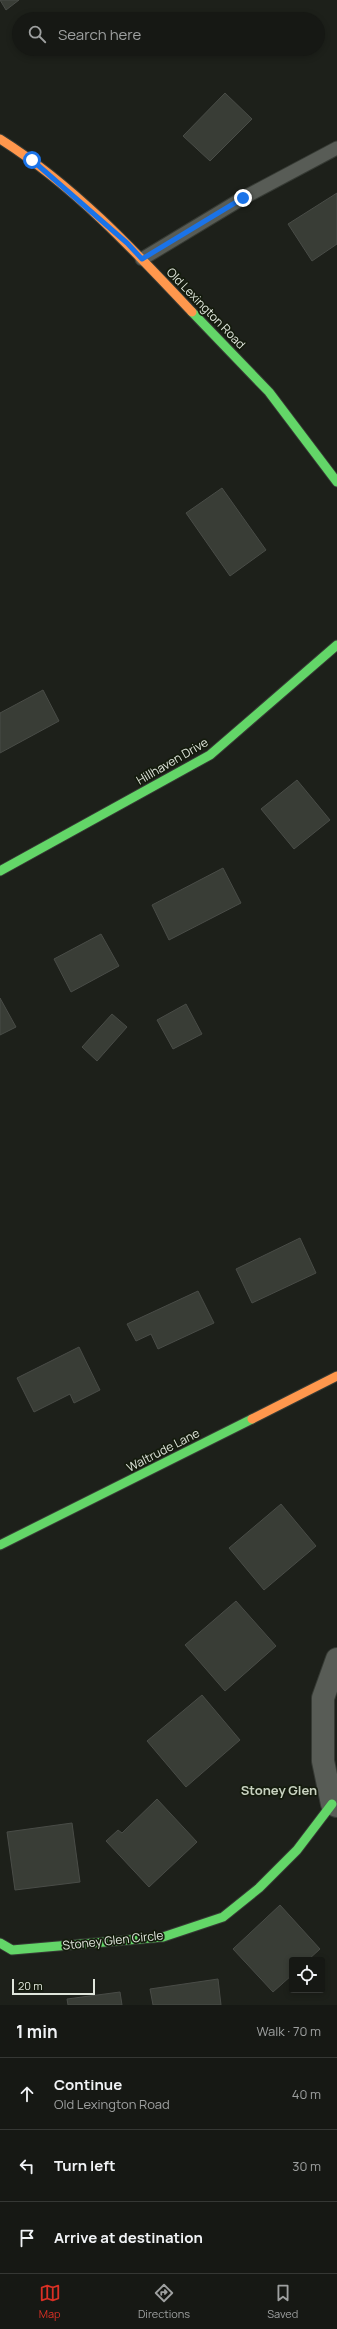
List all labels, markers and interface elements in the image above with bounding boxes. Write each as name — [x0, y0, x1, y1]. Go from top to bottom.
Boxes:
search box — [12, 12, 325, 56]
icon: search — [26, 23, 48, 45]
text: Search here — [58, 24, 141, 45]
route start — [23, 151, 41, 169]
route end — [234, 189, 252, 207]
street label: Old Lexington Road — [163, 264, 249, 352]
street label: Hillhaven Drive — [133, 734, 211, 788]
street label: Waltrude Lane — [124, 1424, 202, 1476]
district label: Stoney Glen — [241, 1781, 317, 1799]
street label: Stoney Glen Circle — [62, 1926, 164, 1954]
map controls — [289, 1957, 325, 1993]
button: locate — [289, 1957, 325, 1993]
scale bar — [12, 1977, 95, 1996]
text: 20 m — [18, 1978, 43, 1993]
text: 1 min — [16, 2020, 58, 2043]
text: Walk · 70 m — [256, 2022, 321, 2040]
text: Continue — [54, 2074, 122, 2095]
icon: ahead — [16, 2083, 38, 2105]
text: 40 m — [292, 2085, 321, 2103]
text: Old Lexington Road — [54, 2095, 170, 2113]
icon: left — [16, 2155, 38, 2177]
text: Turn left — [54, 2155, 116, 2176]
text: 30 m — [292, 2157, 321, 2175]
icon: arrive — [16, 2227, 38, 2249]
text: Arrive at destination — [54, 2227, 203, 2248]
tab: Map — [39, 2282, 61, 2321]
tab: Directions — [138, 2282, 190, 2321]
tab: Saved — [267, 2282, 298, 2321]

